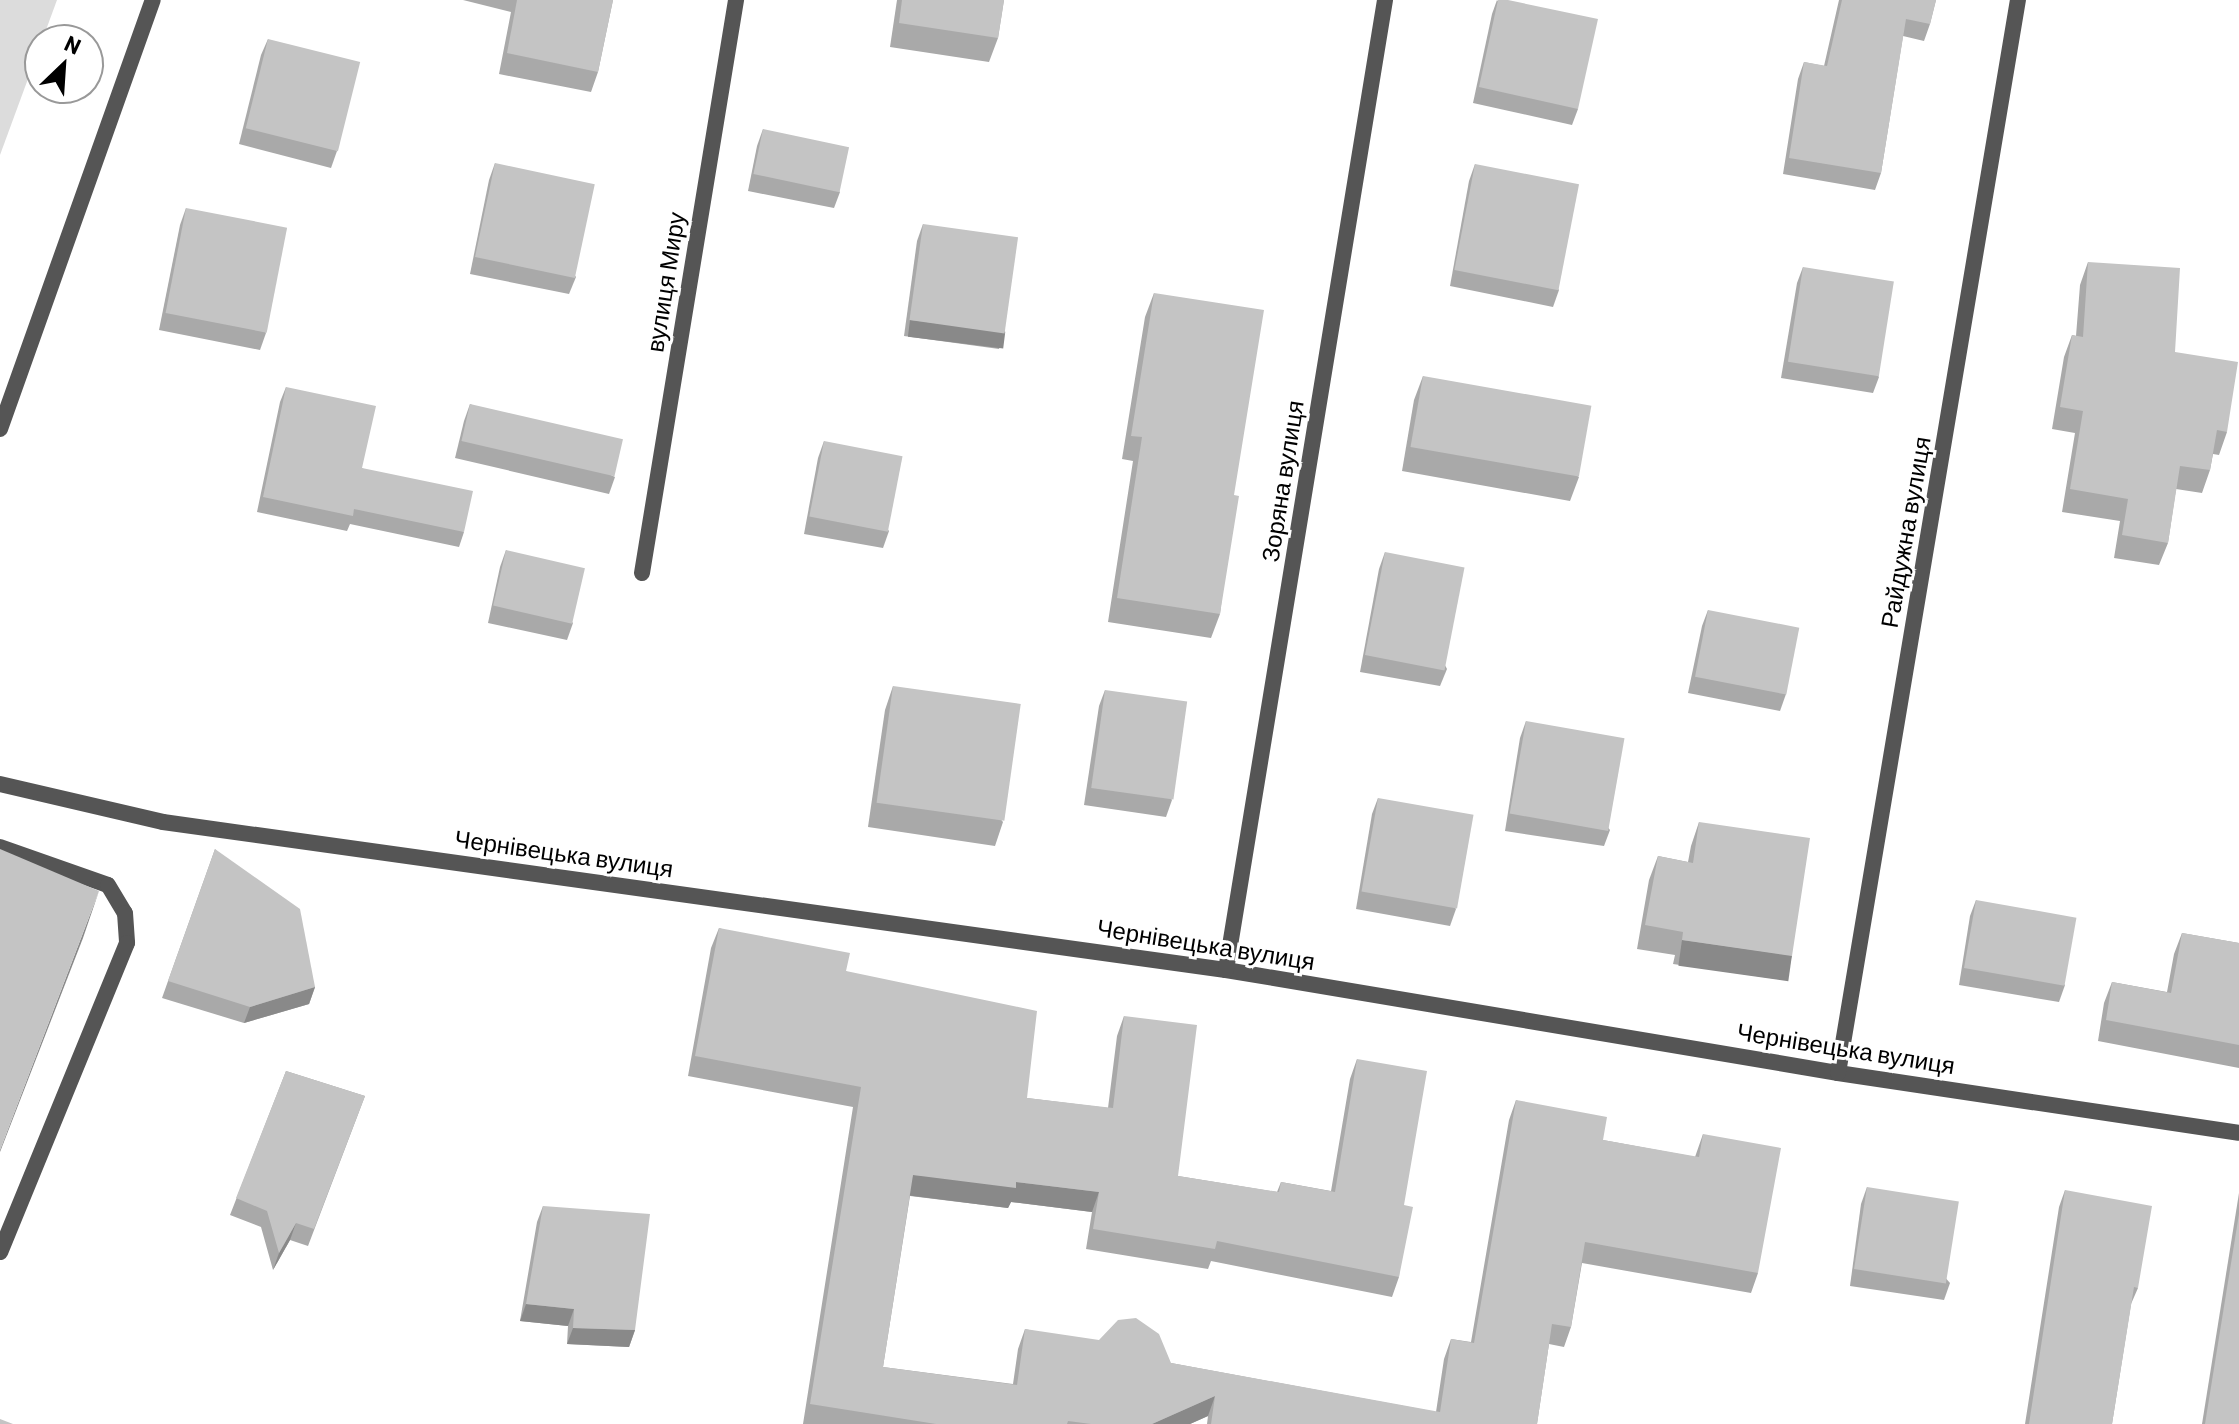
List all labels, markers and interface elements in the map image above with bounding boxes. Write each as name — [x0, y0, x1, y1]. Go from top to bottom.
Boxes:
north arrow — [24, 24, 104, 104]
text: N — [61, 29, 85, 59]
street label: вулиця Миру — [640, 210, 690, 354]
street label: Зоряна вулиця — [1255, 398, 1309, 564]
street label: Райдужна вулиця — [1874, 434, 1936, 630]
street label: Чернівецька вулиця — [453, 823, 675, 883]
street label: Чернівецька вулиця — [1095, 913, 1317, 975]
street label: Чернівецька вулиця — [1735, 1017, 1957, 1079]

